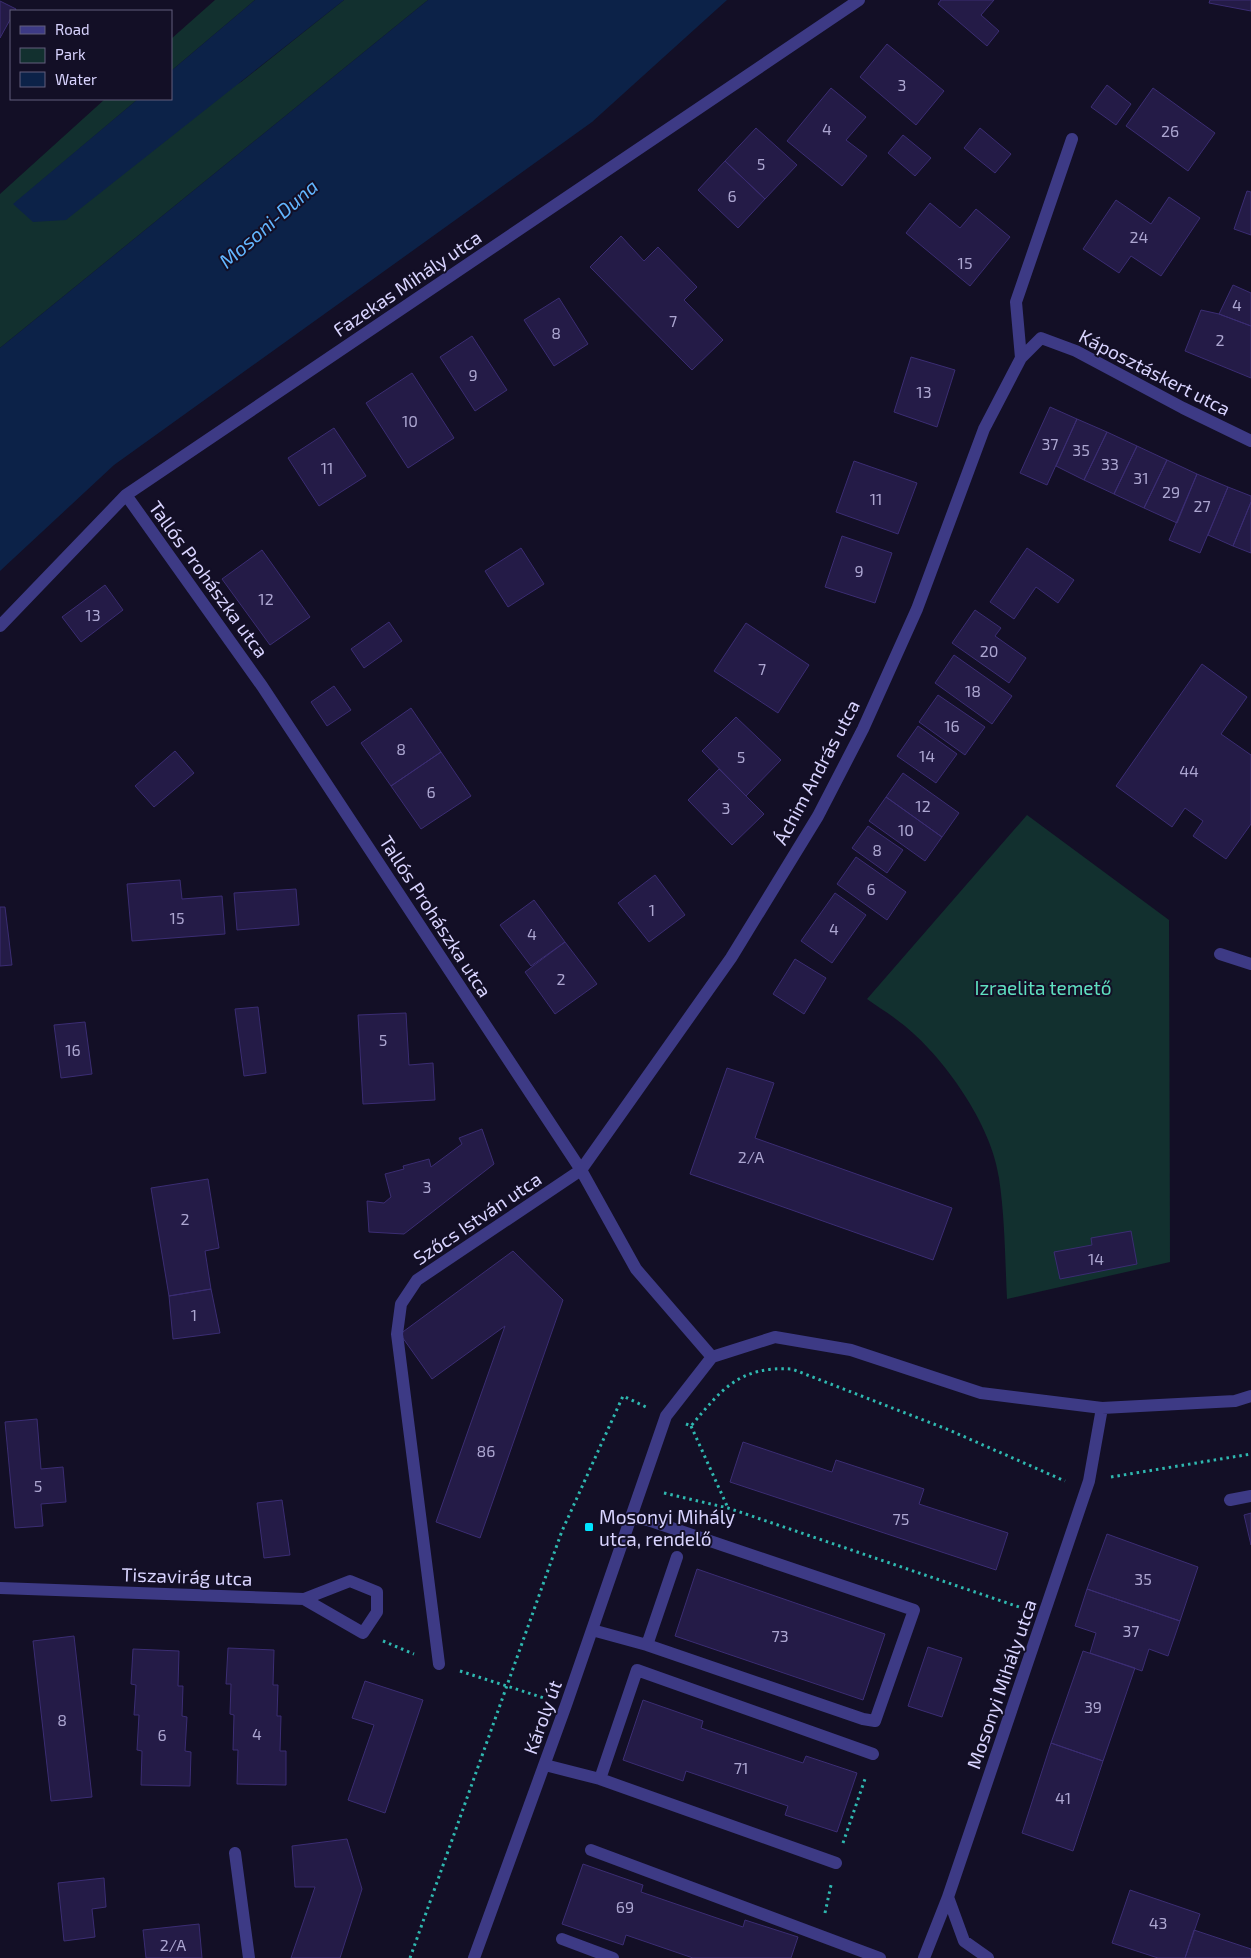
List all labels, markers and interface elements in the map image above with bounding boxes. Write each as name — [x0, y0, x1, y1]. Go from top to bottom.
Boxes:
legend — [10, 10, 172, 100]
text: Road — [55, 20, 90, 38]
text: Park — [55, 45, 86, 63]
text: Water — [55, 70, 97, 88]
house number: 3 — [898, 75, 906, 94]
house number: 4 — [822, 119, 832, 138]
house number: 26 — [1161, 121, 1179, 140]
house number: 5 — [757, 154, 765, 173]
water label: Mosoni-Duna — [214, 174, 322, 272]
house number: 6 — [727, 186, 737, 205]
street label: Fazekas Mihály utca — [329, 225, 485, 341]
house number: 24 — [1130, 227, 1149, 246]
house number: 15 — [958, 253, 972, 272]
house number: 4 — [1232, 295, 1242, 314]
house number: 7 — [669, 311, 677, 330]
house number: 8 — [551, 323, 561, 342]
street label: Káposztáskert utca — [1076, 324, 1234, 420]
house number: 2 — [1216, 330, 1225, 349]
house number: 9 — [468, 365, 478, 384]
house number: 13 — [916, 382, 932, 401]
house number: 10 — [402, 411, 418, 430]
house number: 37 — [1041, 434, 1059, 453]
house number: 35 — [1072, 440, 1090, 459]
house number: 33 — [1101, 454, 1119, 473]
house number: 11 — [321, 458, 333, 477]
house number: 31 — [1133, 468, 1149, 487]
house number: 29 — [1162, 482, 1180, 501]
house number: 11 — [870, 489, 882, 508]
street label: Tallós Prohászka utca — [144, 496, 274, 662]
house number: 27 — [1193, 496, 1211, 515]
house number: 9 — [854, 561, 864, 580]
house number: 12 — [258, 589, 274, 608]
house number: 13 — [85, 605, 101, 624]
house number: 20 — [980, 641, 998, 660]
house number: 7 — [758, 659, 766, 678]
house number: 18 — [965, 681, 981, 700]
street label: Áchim András utca — [768, 696, 864, 848]
house number: 16 — [944, 716, 960, 735]
house number: 8 — [396, 739, 406, 758]
house number: 14 — [919, 746, 935, 765]
house number: 5 — [737, 747, 745, 766]
house number: 44 — [1179, 761, 1199, 780]
house number: 6 — [426, 782, 436, 801]
house number: 12 — [915, 796, 931, 815]
house number: 3 — [722, 798, 730, 817]
house number: 10 — [898, 820, 914, 839]
street label: Tallós Prohászka utca — [375, 831, 497, 1001]
house number: 8 — [872, 840, 882, 859]
house number: 6 — [866, 879, 876, 898]
house number: 1 — [649, 900, 655, 919]
house number: 15 — [170, 908, 184, 927]
house number: 4 — [829, 919, 839, 938]
house number: 4 — [527, 924, 537, 943]
house number: 2 — [557, 969, 566, 988]
park label: Izraelita temető — [974, 976, 1112, 999]
house number: 5 — [379, 1030, 387, 1049]
house number: 16 — [65, 1040, 81, 1059]
house number: 2/A — [738, 1147, 764, 1166]
street label: Szőcs István utca — [409, 1167, 545, 1269]
house number: 3 — [423, 1177, 431, 1196]
house number: 2 — [181, 1209, 190, 1228]
house number: 14 — [1088, 1249, 1104, 1268]
house number: 1 — [191, 1305, 197, 1324]
house number: 86 — [477, 1441, 495, 1460]
house number: 5 — [34, 1476, 42, 1495]
place label: Mosonyi Mihály utca, rendelő — [599, 1505, 735, 1550]
house number: 75 — [893, 1509, 909, 1528]
marker: Mosonyi Mihály utca, rendelő — [583, 1521, 595, 1533]
street label: Tiszavirág utca — [121, 1562, 253, 1590]
house number: 35 — [1134, 1569, 1152, 1588]
street label: Mosonyi Mihály utca — [961, 1596, 1041, 1772]
house number: 37 — [1122, 1621, 1140, 1640]
house number: 73 — [771, 1626, 789, 1645]
street label: Károly út — [518, 1677, 566, 1757]
house number: 39 — [1084, 1697, 1102, 1716]
house number: 8 — [57, 1710, 67, 1729]
house number: 4 — [252, 1724, 262, 1743]
house number: 6 — [157, 1725, 167, 1744]
house number: 71 — [734, 1758, 748, 1777]
house number: 41 — [1055, 1788, 1071, 1807]
house number: 69 — [616, 1897, 634, 1916]
house number: 43 — [1149, 1913, 1167, 1932]
house number: 2/A — [160, 1935, 186, 1954]

